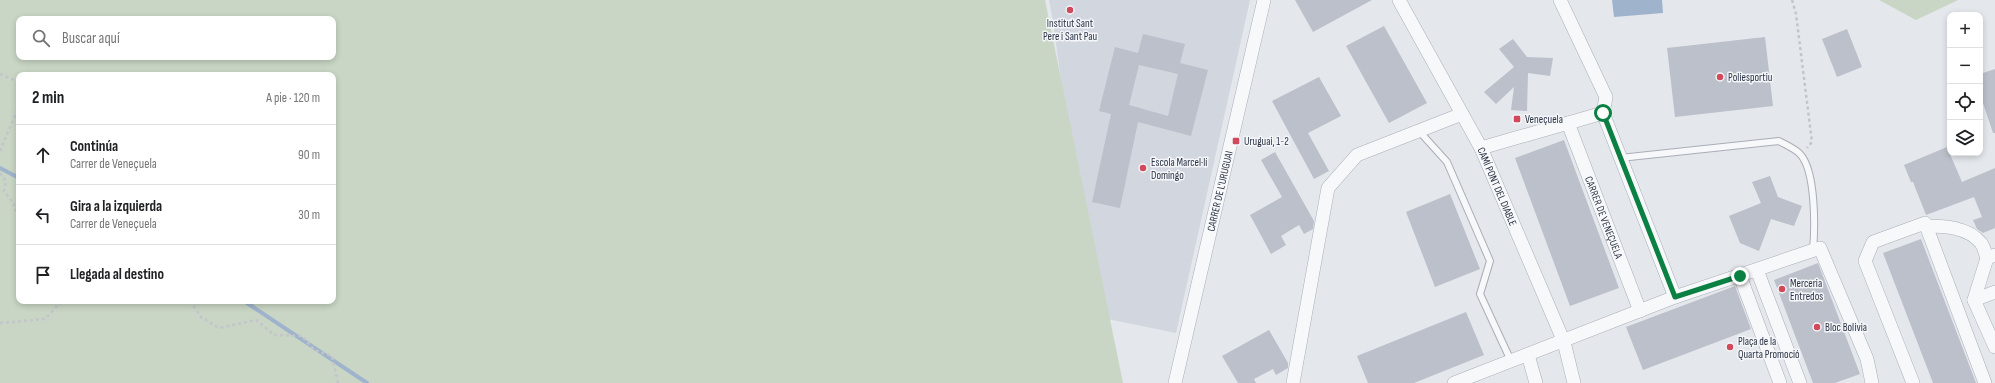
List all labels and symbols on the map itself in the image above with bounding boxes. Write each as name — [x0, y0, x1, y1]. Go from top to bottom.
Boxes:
marker: Institut Sant Pere i Sant Pau — [1065, 5, 1075, 15]
place label: Institut Sant Pere i Sant Pau — [1043, 17, 1097, 43]
place label: Poliesportiu — [1728, 71, 1773, 84]
marker: Poliesportiu — [1715, 72, 1725, 82]
route start — [1594, 104, 1612, 122]
place label: Veneçuela — [1525, 113, 1563, 126]
marker: Veneçuela — [1512, 114, 1522, 124]
place label: Uruguai, 1-2 — [1244, 135, 1289, 148]
marker: Uruguai, 1-2 — [1231, 136, 1241, 146]
street label: CAMÍ PONT DEL DIABLE — [1474, 145, 1520, 228]
street label: CARRER DE L'URUGUAI — [1204, 150, 1236, 233]
place label: Escola Marcel·lí Domingo — [1151, 156, 1208, 182]
marker: Escola Marcel·lí Domingo — [1138, 163, 1148, 173]
street label: CARRER DE VENEÇUELA — [1582, 174, 1625, 261]
route end — [1731, 267, 1749, 285]
place label: Merceria Entredos — [1790, 277, 1823, 303]
marker: Merceria Entredos — [1777, 284, 1787, 294]
place label: Bloc Bolivia — [1825, 321, 1867, 334]
marker: Bloc Bolivia — [1812, 322, 1822, 332]
place label: Plaça de la Quarta Promoció — [1738, 335, 1800, 361]
marker: Plaça de la Quarta Promoció — [1725, 342, 1735, 352]

